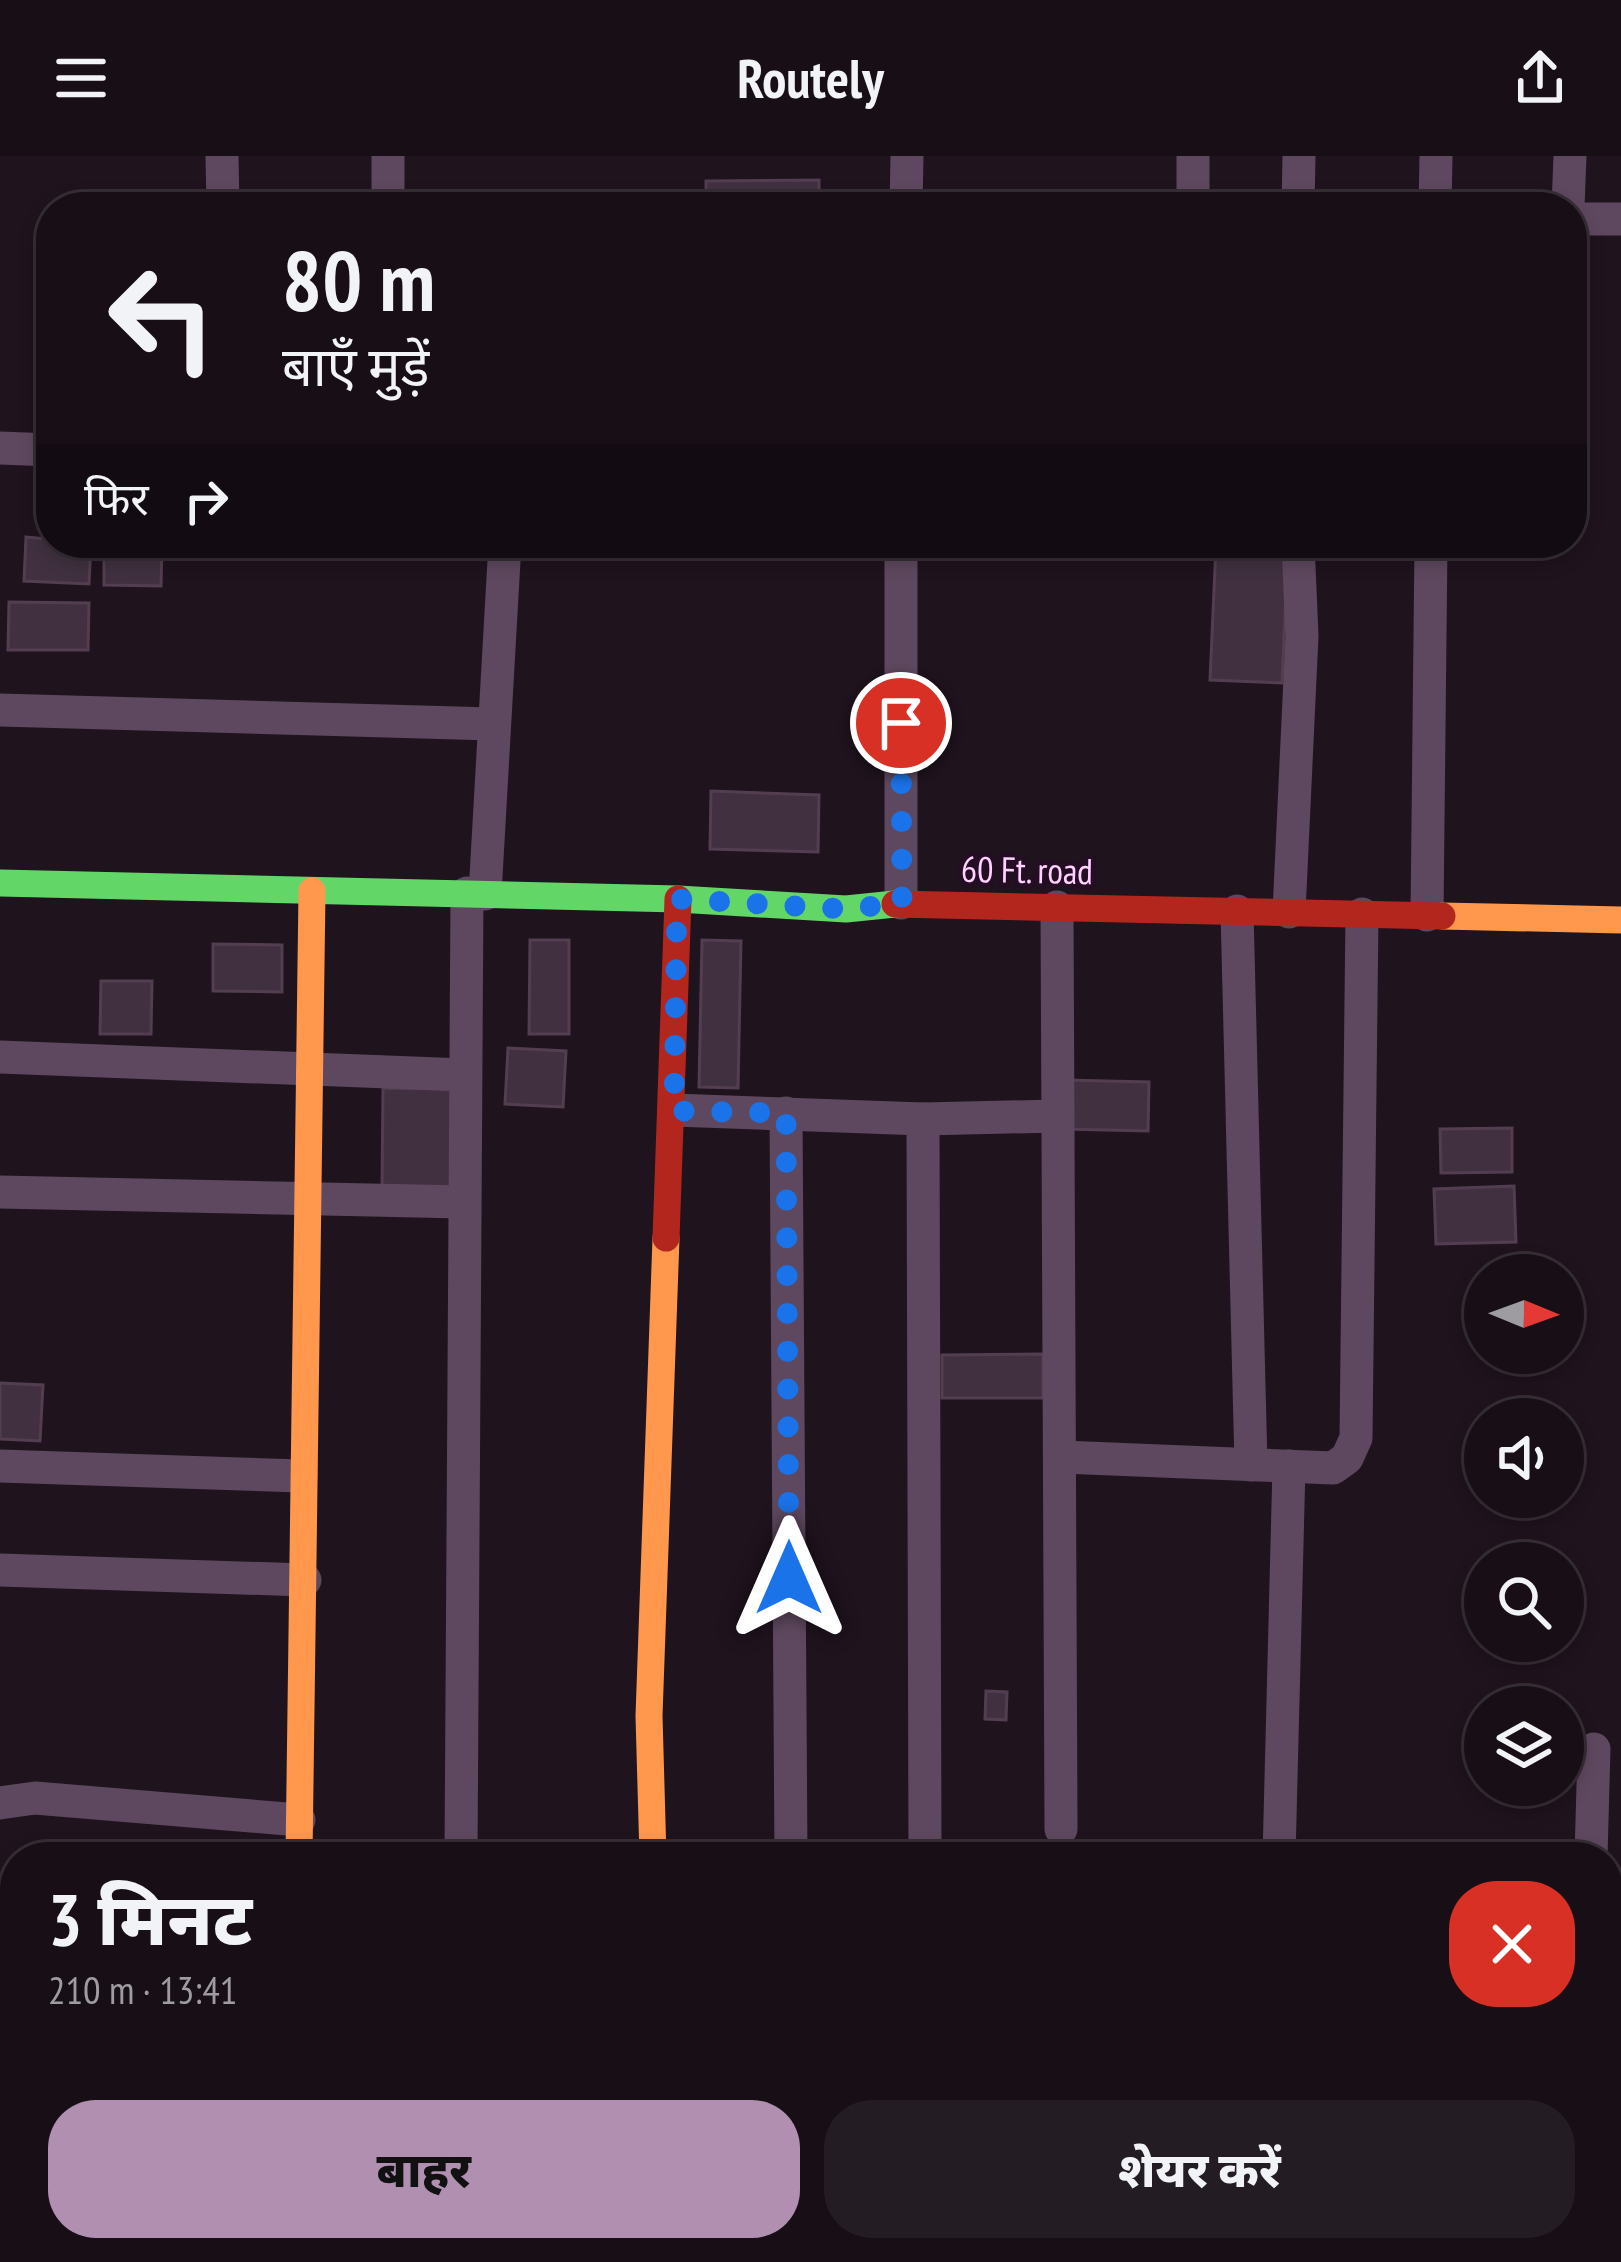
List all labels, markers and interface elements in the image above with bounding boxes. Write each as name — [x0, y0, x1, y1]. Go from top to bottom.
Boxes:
text: Routely — [737, 43, 884, 113]
icon: menu — [48, 45, 114, 111]
icon: share — [1507, 45, 1573, 111]
text: 80 m — [282, 225, 435, 334]
icon: left — [84, 240, 240, 396]
text: बाएँ मुड़ें — [282, 331, 429, 401]
icon: right — [173, 468, 239, 534]
text: फिर — [84, 469, 149, 527]
pin — [850, 672, 952, 774]
icon: arrive — [868, 690, 934, 756]
street label: 60 Ft. road — [961, 845, 1093, 894]
north arrow — [1464, 1254, 1584, 1374]
map controls — [1464, 1254, 1584, 1806]
button: sound — [1464, 1398, 1584, 1518]
position arrow — [726, 1515, 852, 1641]
button: search — [1464, 1542, 1584, 1662]
button: layers — [1464, 1686, 1584, 1806]
text: 3 मिनट — [48, 1872, 252, 1965]
button: close — [1449, 1881, 1575, 2007]
text: 210 m · 13:41 — [48, 1964, 237, 2015]
button: बाहर — [48, 2100, 800, 2238]
button: शेयर करें — [824, 2100, 1575, 2238]

